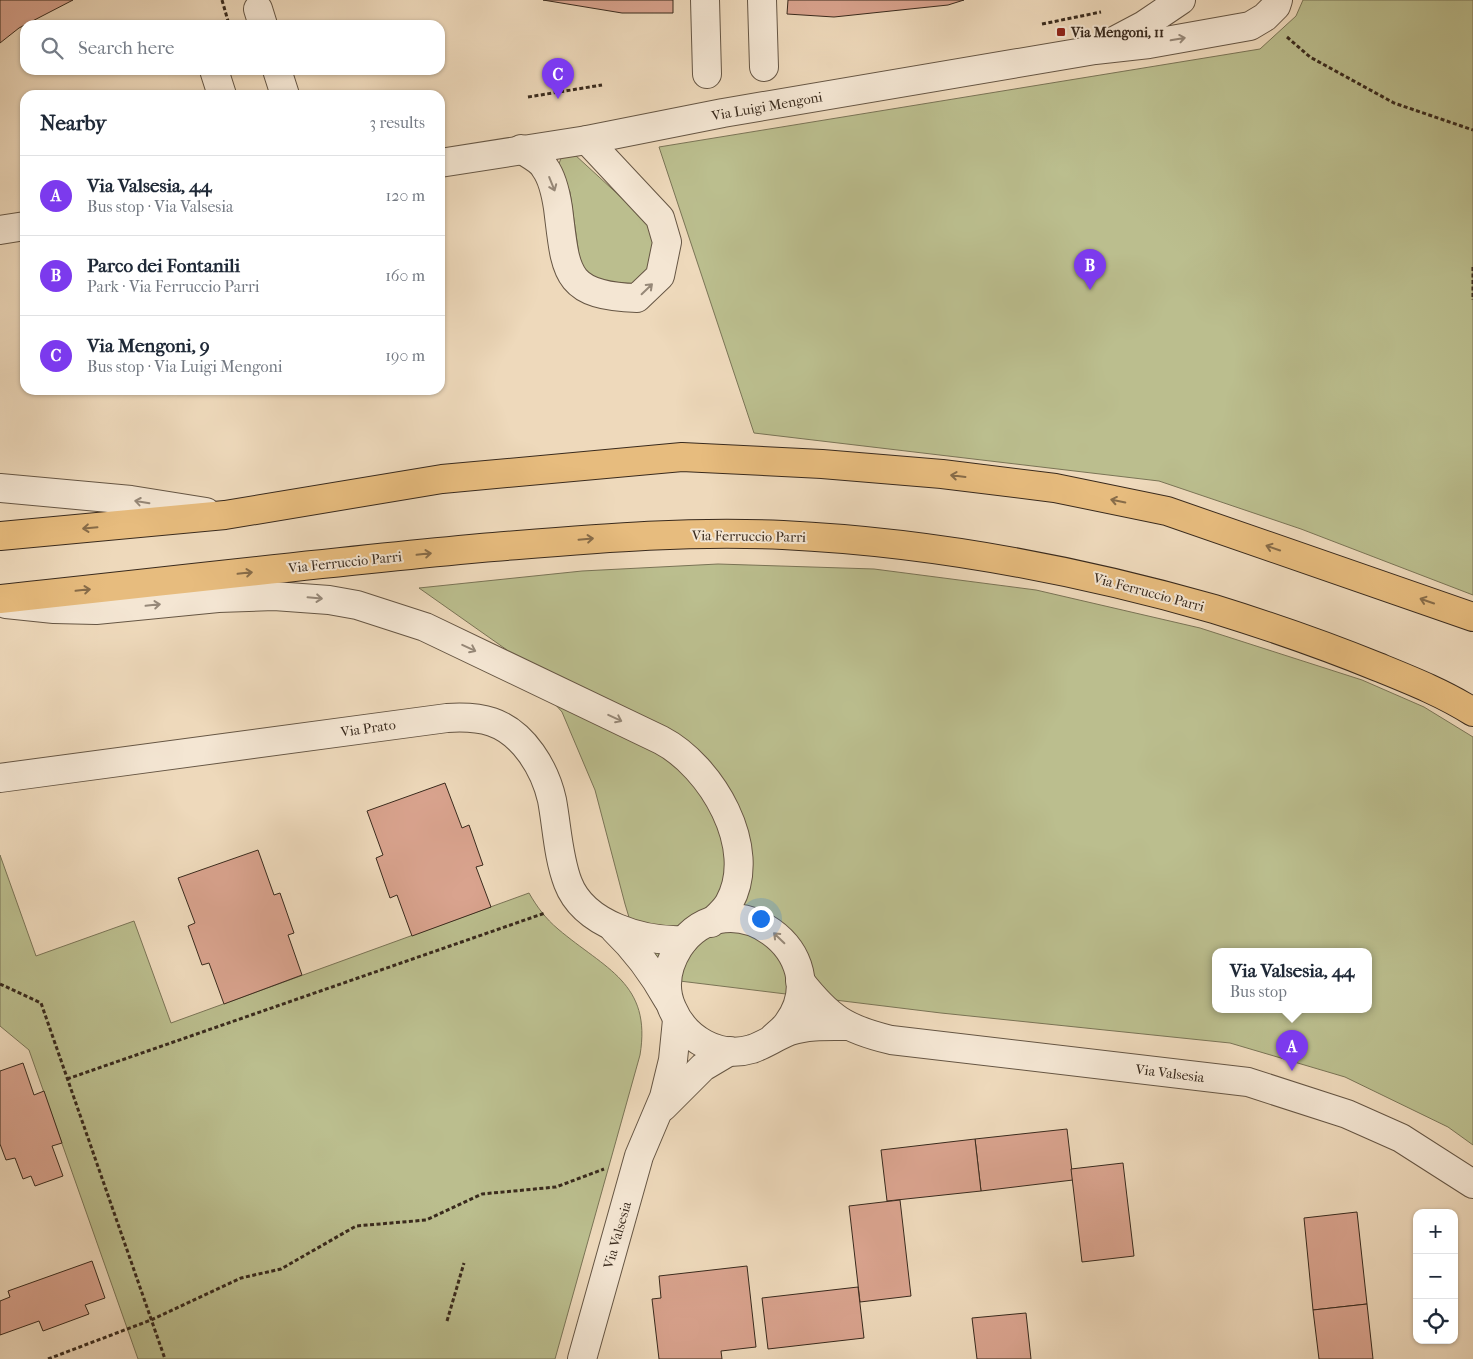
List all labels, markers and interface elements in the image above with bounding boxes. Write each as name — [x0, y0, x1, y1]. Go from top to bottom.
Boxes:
search box — [20, 20, 445, 75]
place label: Via Mengoni, 11 — [1070, 24, 1164, 41]
marker: Via Mengoni, 11 — [1055, 26, 1067, 38]
icon: search — [38, 34, 66, 62]
one-way arrow — [1170, 34, 1186, 44]
text: Search here — [78, 37, 174, 59]
pin: C — [542, 58, 574, 99]
street label: Via Luigi Mengoni — [709, 88, 824, 125]
text: Nearby — [40, 111, 106, 135]
text: 3 results — [369, 113, 425, 132]
text: Via Valsesia, 44 — [87, 175, 212, 197]
one-way arrow — [548, 176, 557, 191]
text: A — [51, 186, 61, 205]
text: 120 m — [386, 186, 425, 205]
text: Bus stop · Via Valsesia — [87, 197, 233, 216]
pin: B — [1074, 249, 1106, 290]
text: Parco dei Fontanili — [87, 255, 240, 277]
text: B — [51, 266, 61, 285]
text: 160 m — [385, 266, 425, 285]
text: Park · Via Ferruccio Parri — [87, 277, 259, 296]
one-way arrow — [640, 283, 653, 295]
text: Via Mengoni, 9 — [87, 335, 210, 357]
text: C — [51, 346, 61, 365]
text: 190 m — [385, 346, 425, 365]
text: Bus stop · Via Luigi Mengoni — [87, 357, 283, 376]
one-way arrow — [950, 471, 966, 481]
one-way arrow — [1110, 496, 1126, 505]
one-way arrow — [135, 497, 151, 507]
one-way arrow — [82, 523, 98, 532]
street label: Via Ferruccio Parri — [691, 527, 806, 546]
one-way arrow — [577, 534, 593, 544]
one-way arrow — [1266, 543, 1282, 552]
street label: Via Ferruccio Parri — [286, 548, 403, 577]
one-way arrow — [416, 549, 432, 559]
one-way arrow — [237, 568, 253, 577]
street label: Via Ferruccio Parri — [1091, 569, 1206, 615]
one-way arrow — [75, 585, 91, 595]
one-way arrow — [307, 594, 323, 603]
one-way arrow — [1420, 596, 1435, 605]
one-way arrow — [145, 600, 161, 610]
one-way arrow — [461, 644, 476, 653]
one-way arrow — [608, 713, 623, 723]
street label: Via Prato — [338, 716, 397, 741]
your location — [748, 906, 774, 932]
one-way arrow — [773, 932, 785, 944]
popup — [1212, 948, 1372, 1013]
text: Via Valsesia, 44 — [1230, 960, 1354, 982]
text: Bus stop — [1230, 982, 1287, 1001]
pin: A — [1276, 1030, 1308, 1071]
street label: Via Valsesia — [1134, 1061, 1206, 1086]
street label: Via Valsesia — [600, 1199, 635, 1272]
map controls — [1413, 1209, 1458, 1344]
button: + — [1413, 1209, 1458, 1254]
button: − — [1413, 1254, 1458, 1299]
button: locate — [1413, 1299, 1458, 1344]

